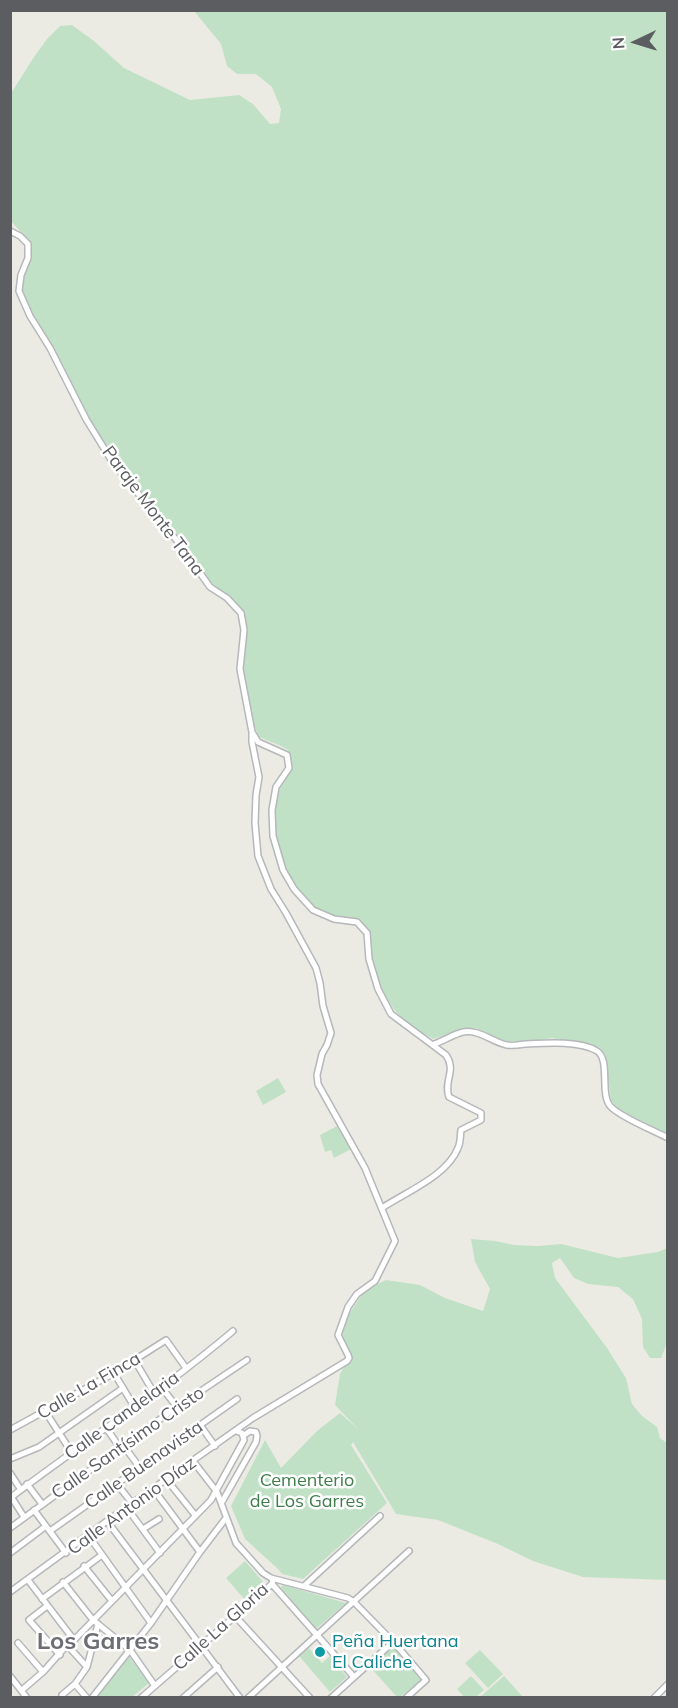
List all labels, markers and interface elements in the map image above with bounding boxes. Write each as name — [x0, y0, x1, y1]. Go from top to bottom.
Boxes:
north arrow — [606, 12, 666, 72]
text: N — [608, 37, 628, 50]
street label: Paraje Monte Tana — [97, 442, 209, 580]
street label: Calle La Finca — [33, 1348, 145, 1424]
street label: Calle Candelaria — [60, 1367, 184, 1465]
street label: Calle Santísimo Cristo — [47, 1382, 209, 1504]
street label: Calle Buenavista — [81, 1416, 207, 1514]
street label: Calle Antonio Díaz — [63, 1452, 201, 1560]
park label: Cementerio de Los Garres — [250, 1470, 364, 1512]
street label: Calle La Gloria — [169, 1579, 273, 1675]
district label: Los Garres — [37, 1628, 159, 1656]
place label: Peña Huertana El Caliche — [332, 1631, 459, 1674]
marker: Peña Huertana El Caliche — [313, 1645, 327, 1659]

